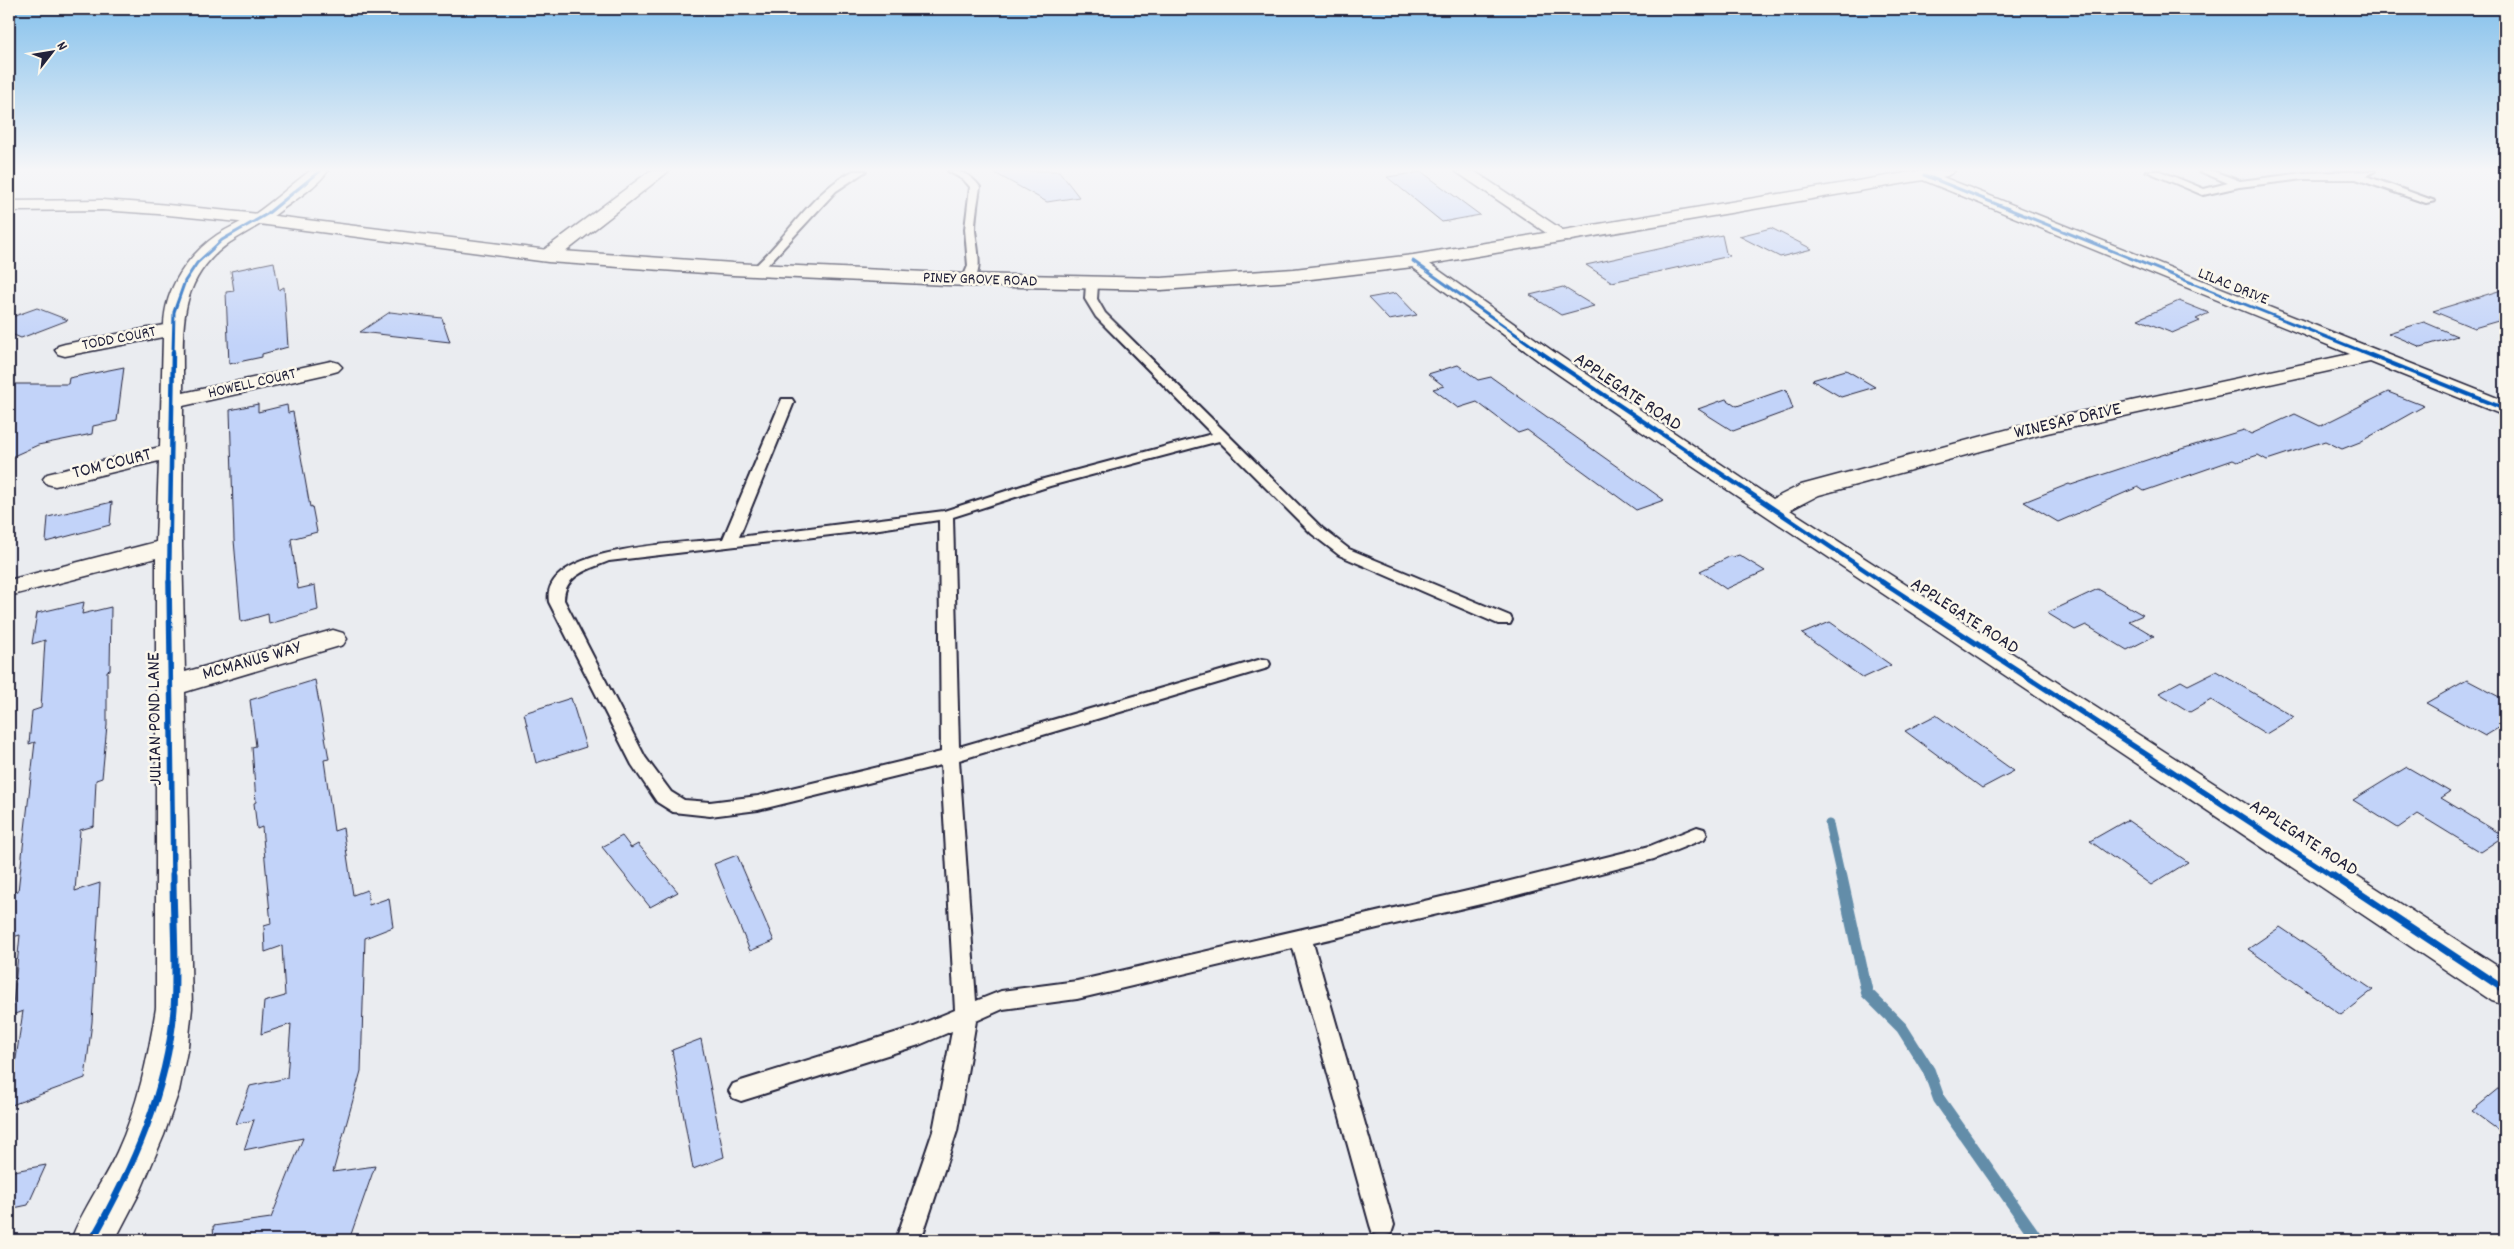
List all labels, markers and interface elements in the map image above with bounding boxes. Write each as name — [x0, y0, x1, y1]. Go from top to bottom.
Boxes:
north arrow — [28, 28, 78, 78]
text: N — [51, 38, 72, 55]
street label: LILAC DRIVE — [2194, 262, 2272, 312]
street label: PINEY GROVE ROAD — [922, 267, 1038, 293]
street label: TODD COURT — [80, 320, 158, 357]
street label: APPLEGATE ROAD — [1568, 347, 1686, 439]
street label: HOWELL COURT — [206, 363, 299, 405]
street label: WINESAP DRIVE — [2012, 396, 2125, 447]
street label: TOM COURT — [70, 442, 155, 488]
street label: APPLEGATE ROAD — [1904, 572, 2024, 662]
street label: MCMANUS WAY — [199, 635, 306, 689]
street label: JULIAN POND LANE — [141, 652, 171, 786]
street label: APPLEGATE ROAD — [2243, 794, 2363, 884]

